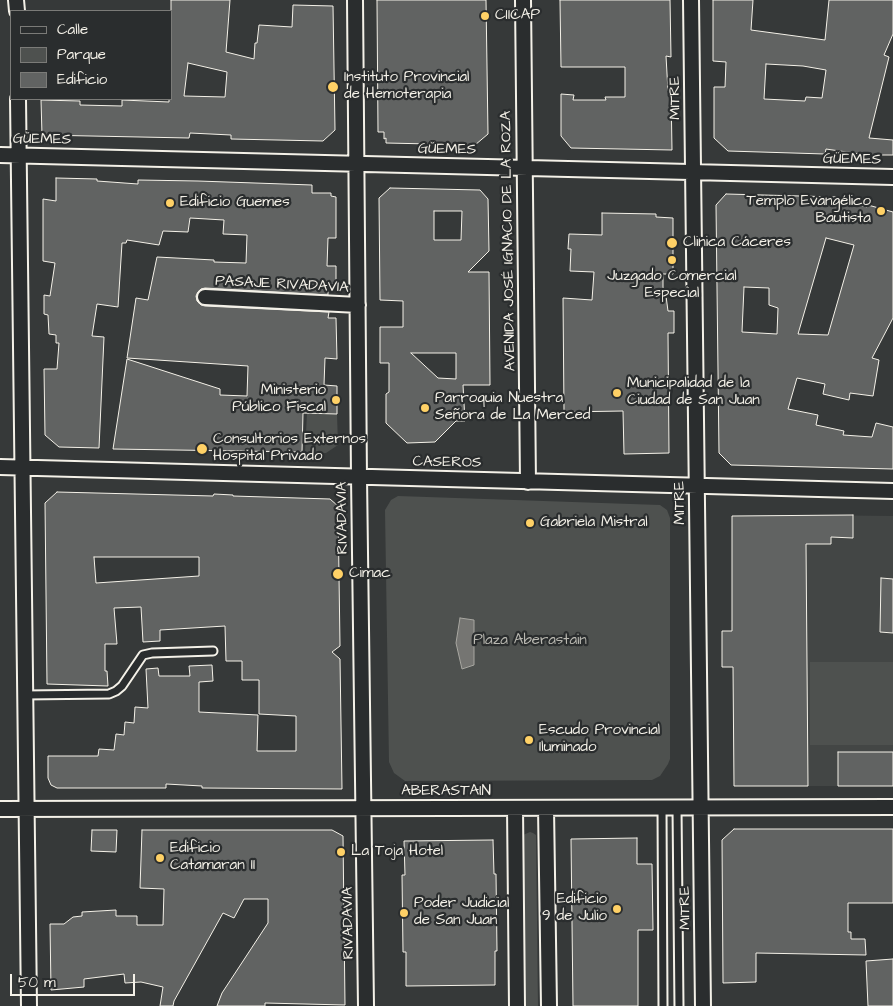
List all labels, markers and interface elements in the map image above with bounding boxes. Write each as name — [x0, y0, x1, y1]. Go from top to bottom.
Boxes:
place label: CIICAP — [495, 7, 540, 25]
legend — [10, 10, 172, 100]
marker: CIICAP — [479, 10, 491, 22]
text: Calle — [57, 19, 88, 40]
text: Parque — [57, 44, 106, 65]
text: Edificio — [57, 69, 107, 90]
place label: Instituto Provincial de Hemoterapia — [344, 69, 469, 104]
street label: MITRE — [667, 76, 685, 120]
marker: Instituto Provincial de Hemoterapia — [326, 80, 340, 94]
street label: AVENIDA JOSÉ IGNACIO DE LA ROZA — [498, 110, 520, 372]
street label: GÜEMES — [13, 130, 71, 150]
street label: GÜEMES — [418, 140, 476, 160]
street label: GÜEMES — [823, 150, 881, 170]
place label: Templo Evangélico Bautista — [747, 193, 871, 228]
place label: Edificio Guemes — [180, 194, 290, 212]
marker: Edificio Guemes — [164, 197, 176, 209]
marker: Templo Evangélico Bautista — [875, 205, 887, 217]
place label: Clinica Cáceres — [683, 234, 791, 252]
marker: Clinica Cáceres — [665, 236, 679, 250]
marker: Juzgado Comercial Especial — [666, 254, 678, 266]
place label: Juzgado Comercial Especial — [607, 268, 737, 303]
street label: PASAJE RIVADAVIA — [215, 273, 349, 297]
place label: Municipalidad de la Ciudad de San Juan — [627, 375, 760, 410]
place label: Ministerio Público Fiscal — [232, 382, 326, 417]
marker: Municipalidad de la Ciudad de San Juan — [611, 387, 623, 399]
place label: Parroquia Nuestra Señora de La Merced — [435, 390, 591, 425]
marker: Ministerio Público Fiscal — [330, 394, 342, 406]
marker: Parroquia Nuestra Señora de La Merced — [419, 402, 431, 414]
place label: Consultorios Externos Hospital Privado — [213, 431, 366, 466]
marker: Consultorios Externos Hospital Privado — [195, 442, 209, 456]
street label: CASEROS — [412, 453, 482, 473]
street label: MITRE — [672, 481, 690, 525]
street label: RIVADAVIA — [333, 482, 353, 554]
place label: Gabriela Mistral — [540, 514, 648, 532]
marker: Gabriela Mistral — [524, 517, 536, 529]
place label: Cimac — [349, 565, 391, 583]
marker: Cimac — [331, 567, 345, 581]
park label: Plaza Aberastain — [473, 632, 587, 650]
place label: Escudo Provincial Iluminado — [539, 722, 660, 757]
marker: Escudo Provincial Iluminado — [523, 734, 535, 746]
street label: ABERASTAIN — [401, 783, 491, 801]
place label: Edificio Catamaran II — [170, 840, 255, 875]
place label: La Toja Hotel — [351, 843, 443, 861]
marker: La Toja Hotel — [335, 846, 347, 858]
marker: Edificio Catamaran II — [154, 852, 166, 864]
street label: MITRE — [677, 886, 695, 930]
street label: RIVADAVIA — [339, 887, 359, 959]
place label: Edificio 9 de Julio — [542, 891, 607, 926]
place label: Poder Judicial de San Juan — [414, 895, 509, 930]
marker: Edificio 9 de Julio — [611, 903, 623, 915]
marker: Poder Judicial de San Juan — [398, 907, 410, 919]
scale bar — [12, 964, 138, 996]
text: 50 m — [18, 972, 56, 993]

